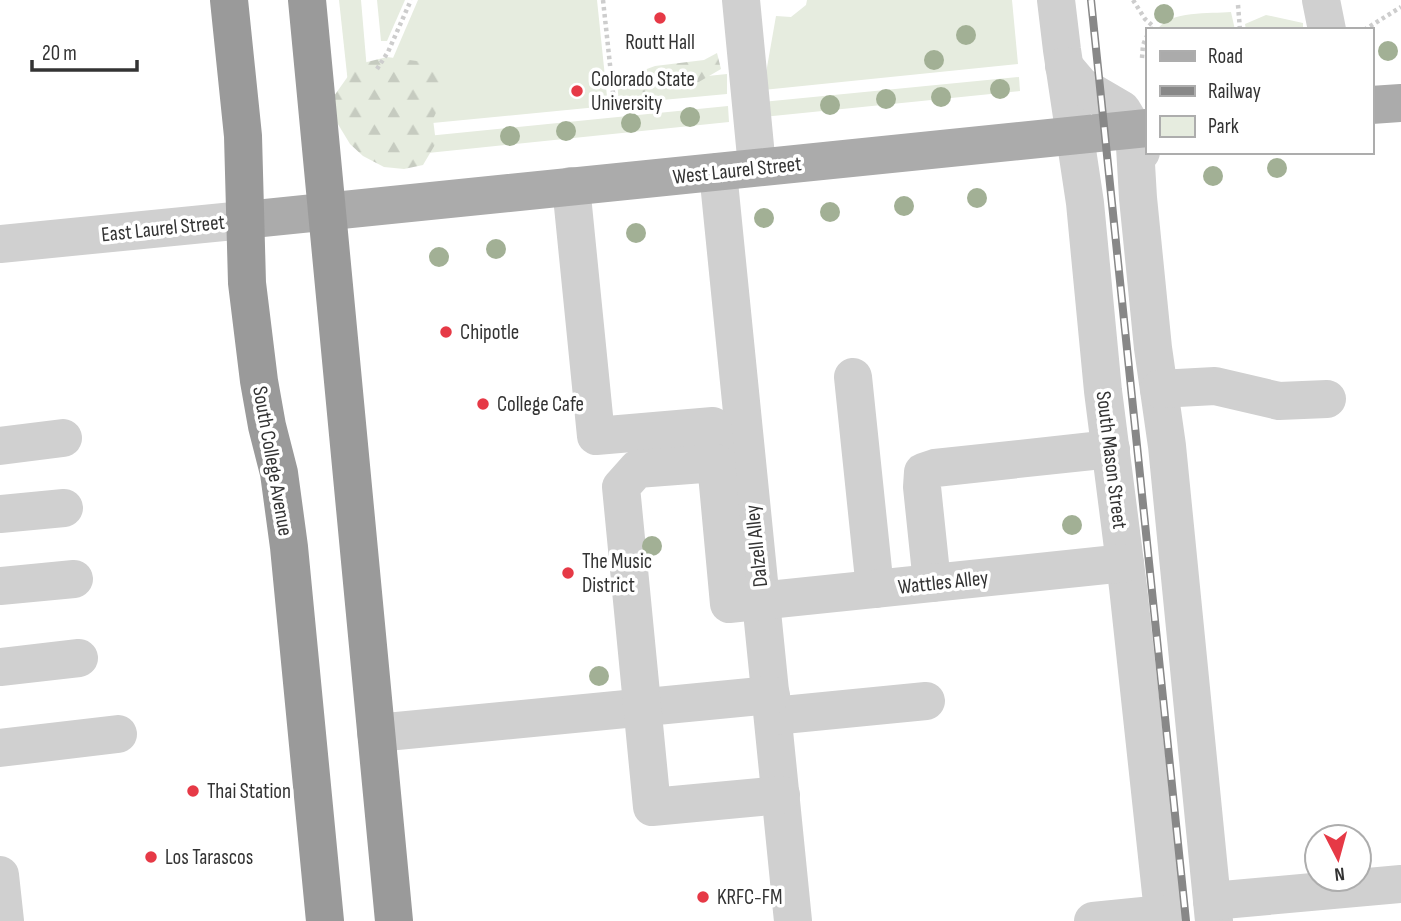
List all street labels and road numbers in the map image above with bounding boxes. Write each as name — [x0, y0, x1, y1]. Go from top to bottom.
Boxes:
street label: West Laurel Street — [671, 151, 803, 190]
street label: East Laurel Street — [100, 210, 226, 247]
street label: South College Avenue — [247, 384, 298, 538]
street label: South Mason Street — [1091, 390, 1132, 530]
street label: Dalzell Alley — [740, 504, 773, 588]
street label: Wattles Alley — [897, 565, 989, 600]

